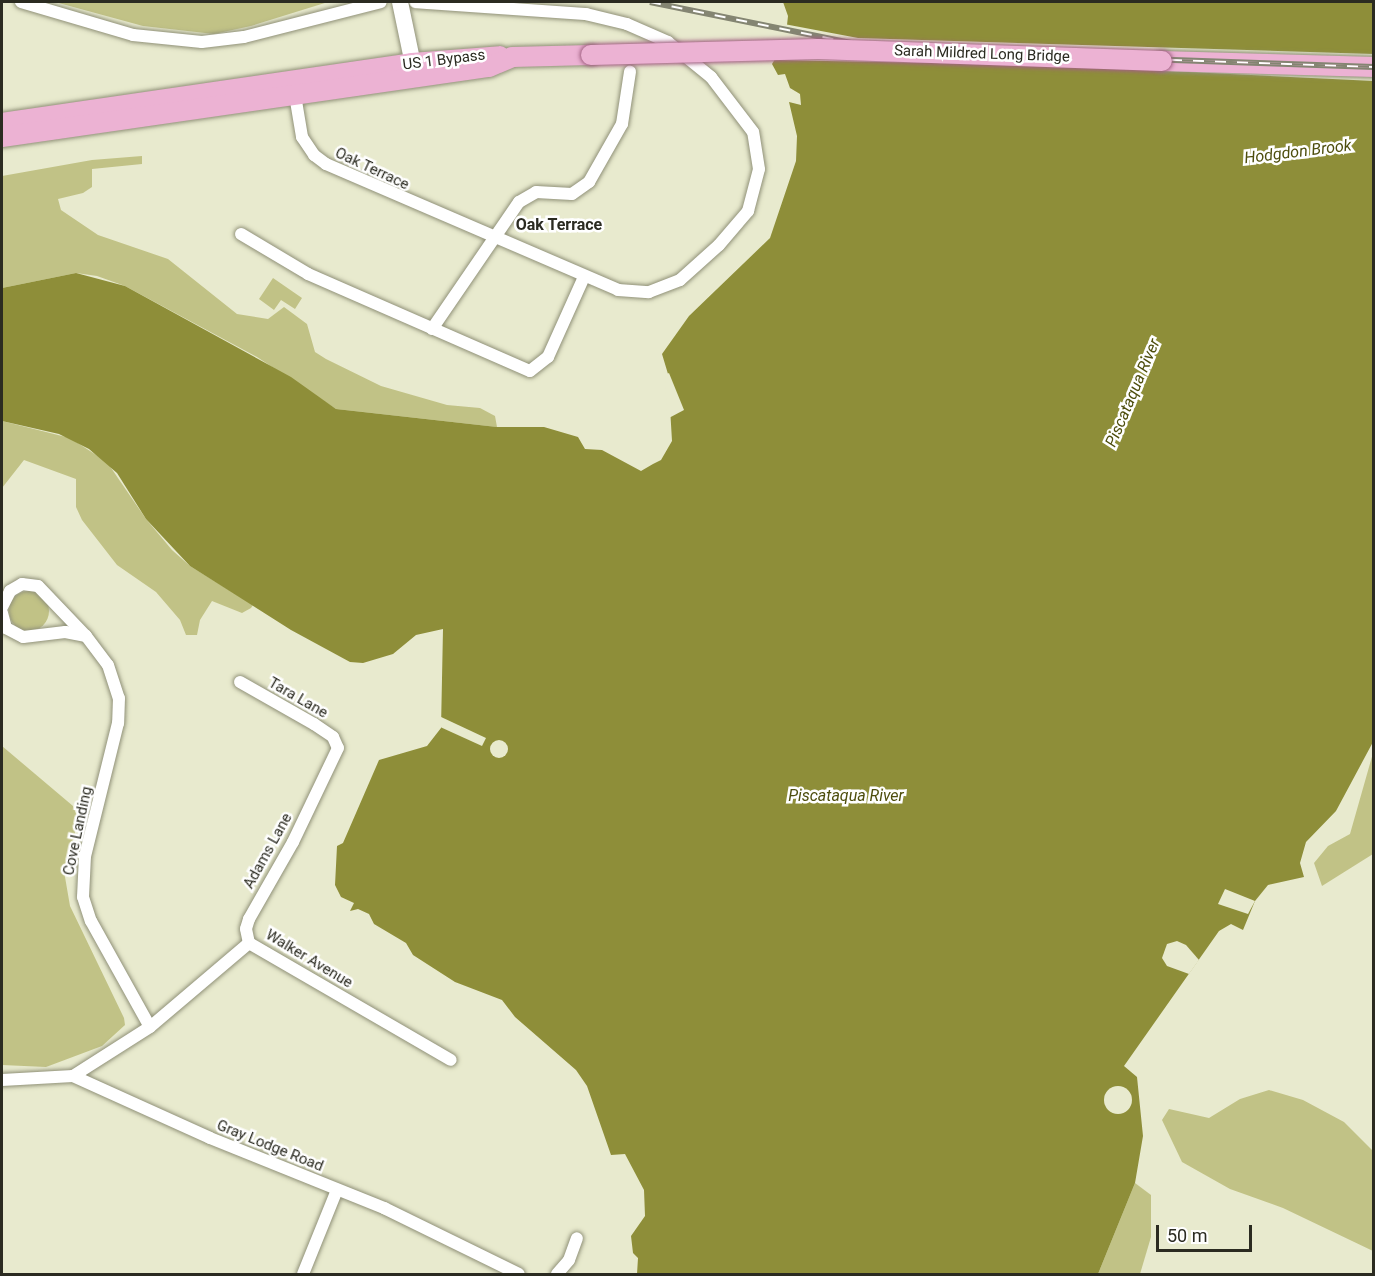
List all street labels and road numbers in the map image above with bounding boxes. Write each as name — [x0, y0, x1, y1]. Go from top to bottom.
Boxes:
street label: Sarah Mildred Long Bridge — [894, 42, 1070, 66]
street label: US 1 Bypass — [402, 46, 486, 74]
street label: Oak Terrace — [332, 144, 412, 194]
street label: Tara Lane — [265, 674, 331, 722]
street label: Cove Landing — [60, 785, 96, 877]
street label: Adams Lane — [240, 810, 296, 892]
street label: Walker Avenue — [262, 926, 356, 992]
street label: Gray Lodge Road — [214, 1116, 326, 1176]

